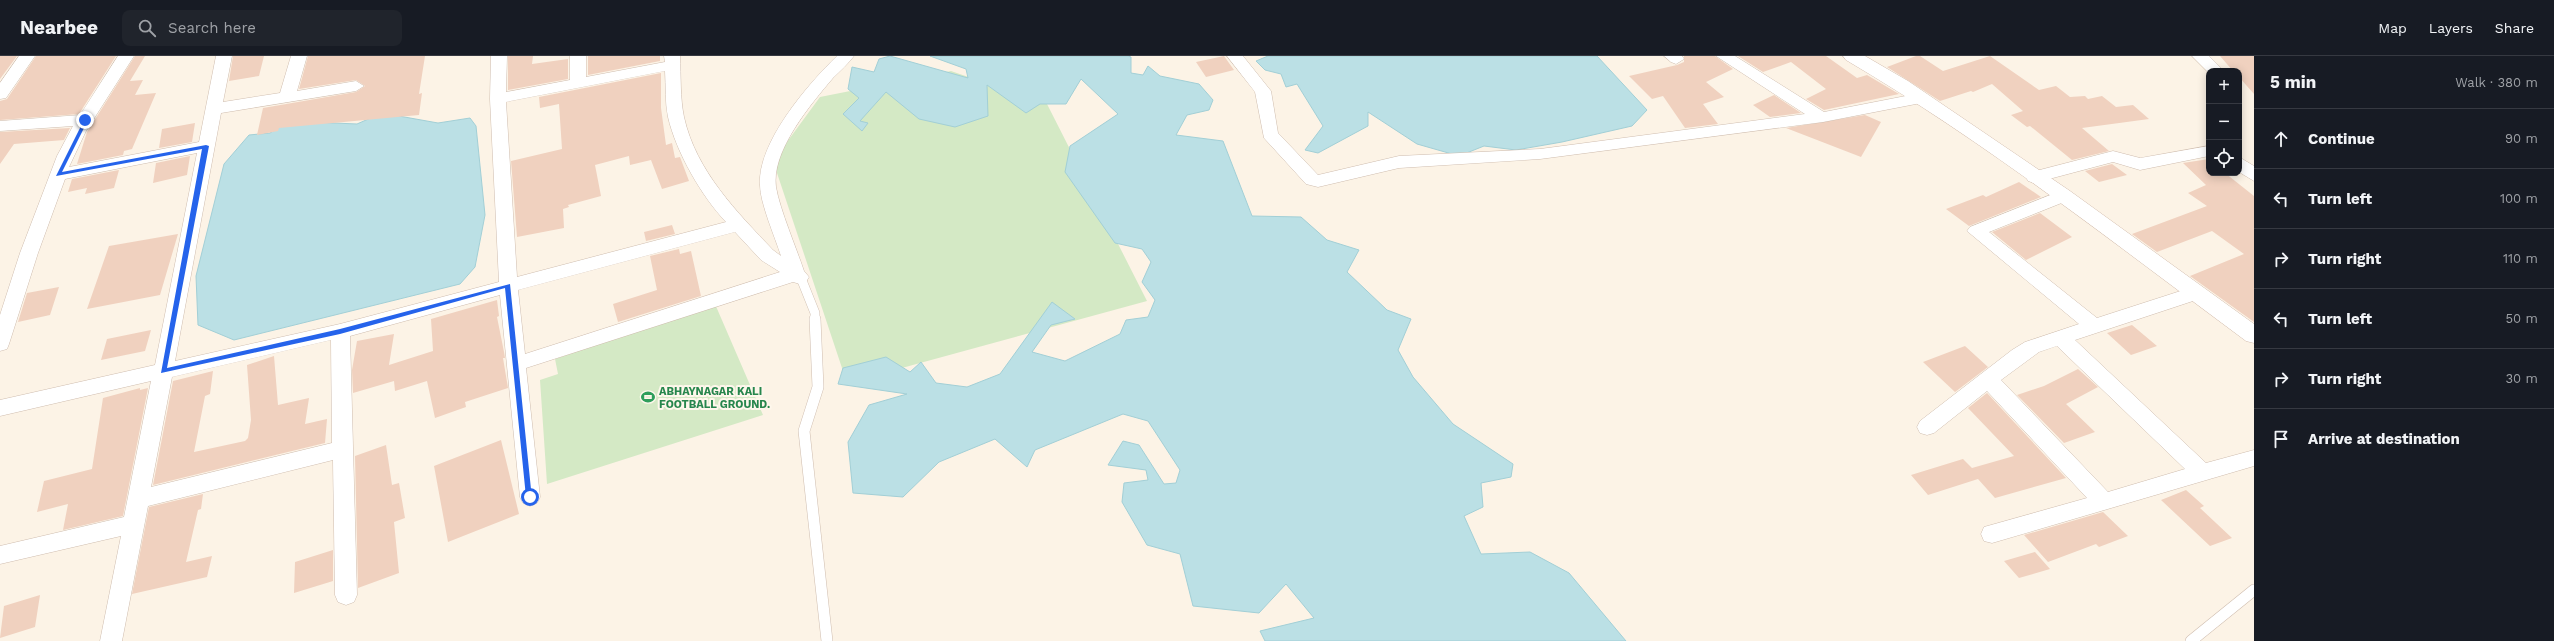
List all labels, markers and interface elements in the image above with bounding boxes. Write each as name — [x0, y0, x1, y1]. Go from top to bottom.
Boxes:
search box — [122, 10, 402, 46]
text: Nearbee — [20, 16, 98, 39]
icon: search — [136, 17, 158, 39]
text: Search here — [168, 19, 256, 37]
text: Map — [2378, 20, 2407, 36]
text: Layers — [2429, 20, 2473, 36]
text: Share — [2495, 20, 2534, 36]
map controls — [2206, 68, 2242, 176]
button: + — [2206, 68, 2242, 104]
text: 5 min — [2270, 72, 2316, 92]
text: Walk · 380 m — [2455, 75, 2538, 90]
button: − — [2206, 104, 2242, 140]
route end — [76, 111, 94, 129]
icon: ahead — [2270, 128, 2292, 150]
text: Continue — [2308, 130, 2375, 148]
text: 90 m — [2505, 131, 2538, 146]
button: locate — [2206, 140, 2242, 176]
icon: left — [2270, 188, 2292, 210]
text: Turn left — [2308, 190, 2372, 208]
text: 100 m — [2500, 191, 2538, 206]
icon: right — [2270, 248, 2292, 270]
text: Turn right — [2308, 250, 2381, 268]
text: 110 m — [2503, 251, 2538, 266]
icon: left — [2270, 308, 2292, 330]
text: Turn left — [2308, 310, 2372, 328]
text: 50 m — [2506, 311, 2538, 326]
icon: right — [2270, 368, 2292, 390]
text: Turn right — [2308, 370, 2381, 388]
text: 30 m — [2506, 371, 2538, 386]
place label: ABHAYNAGAR KALI FOOTBALL GROUND. — [659, 385, 770, 411]
sports icon: ABHAYNAGAR KALI FOOTBALL GROUND. — [640, 389, 656, 405]
icon: arrive — [2270, 428, 2292, 450]
text: Arrive at destination — [2308, 430, 2460, 448]
route start — [521, 488, 539, 506]

